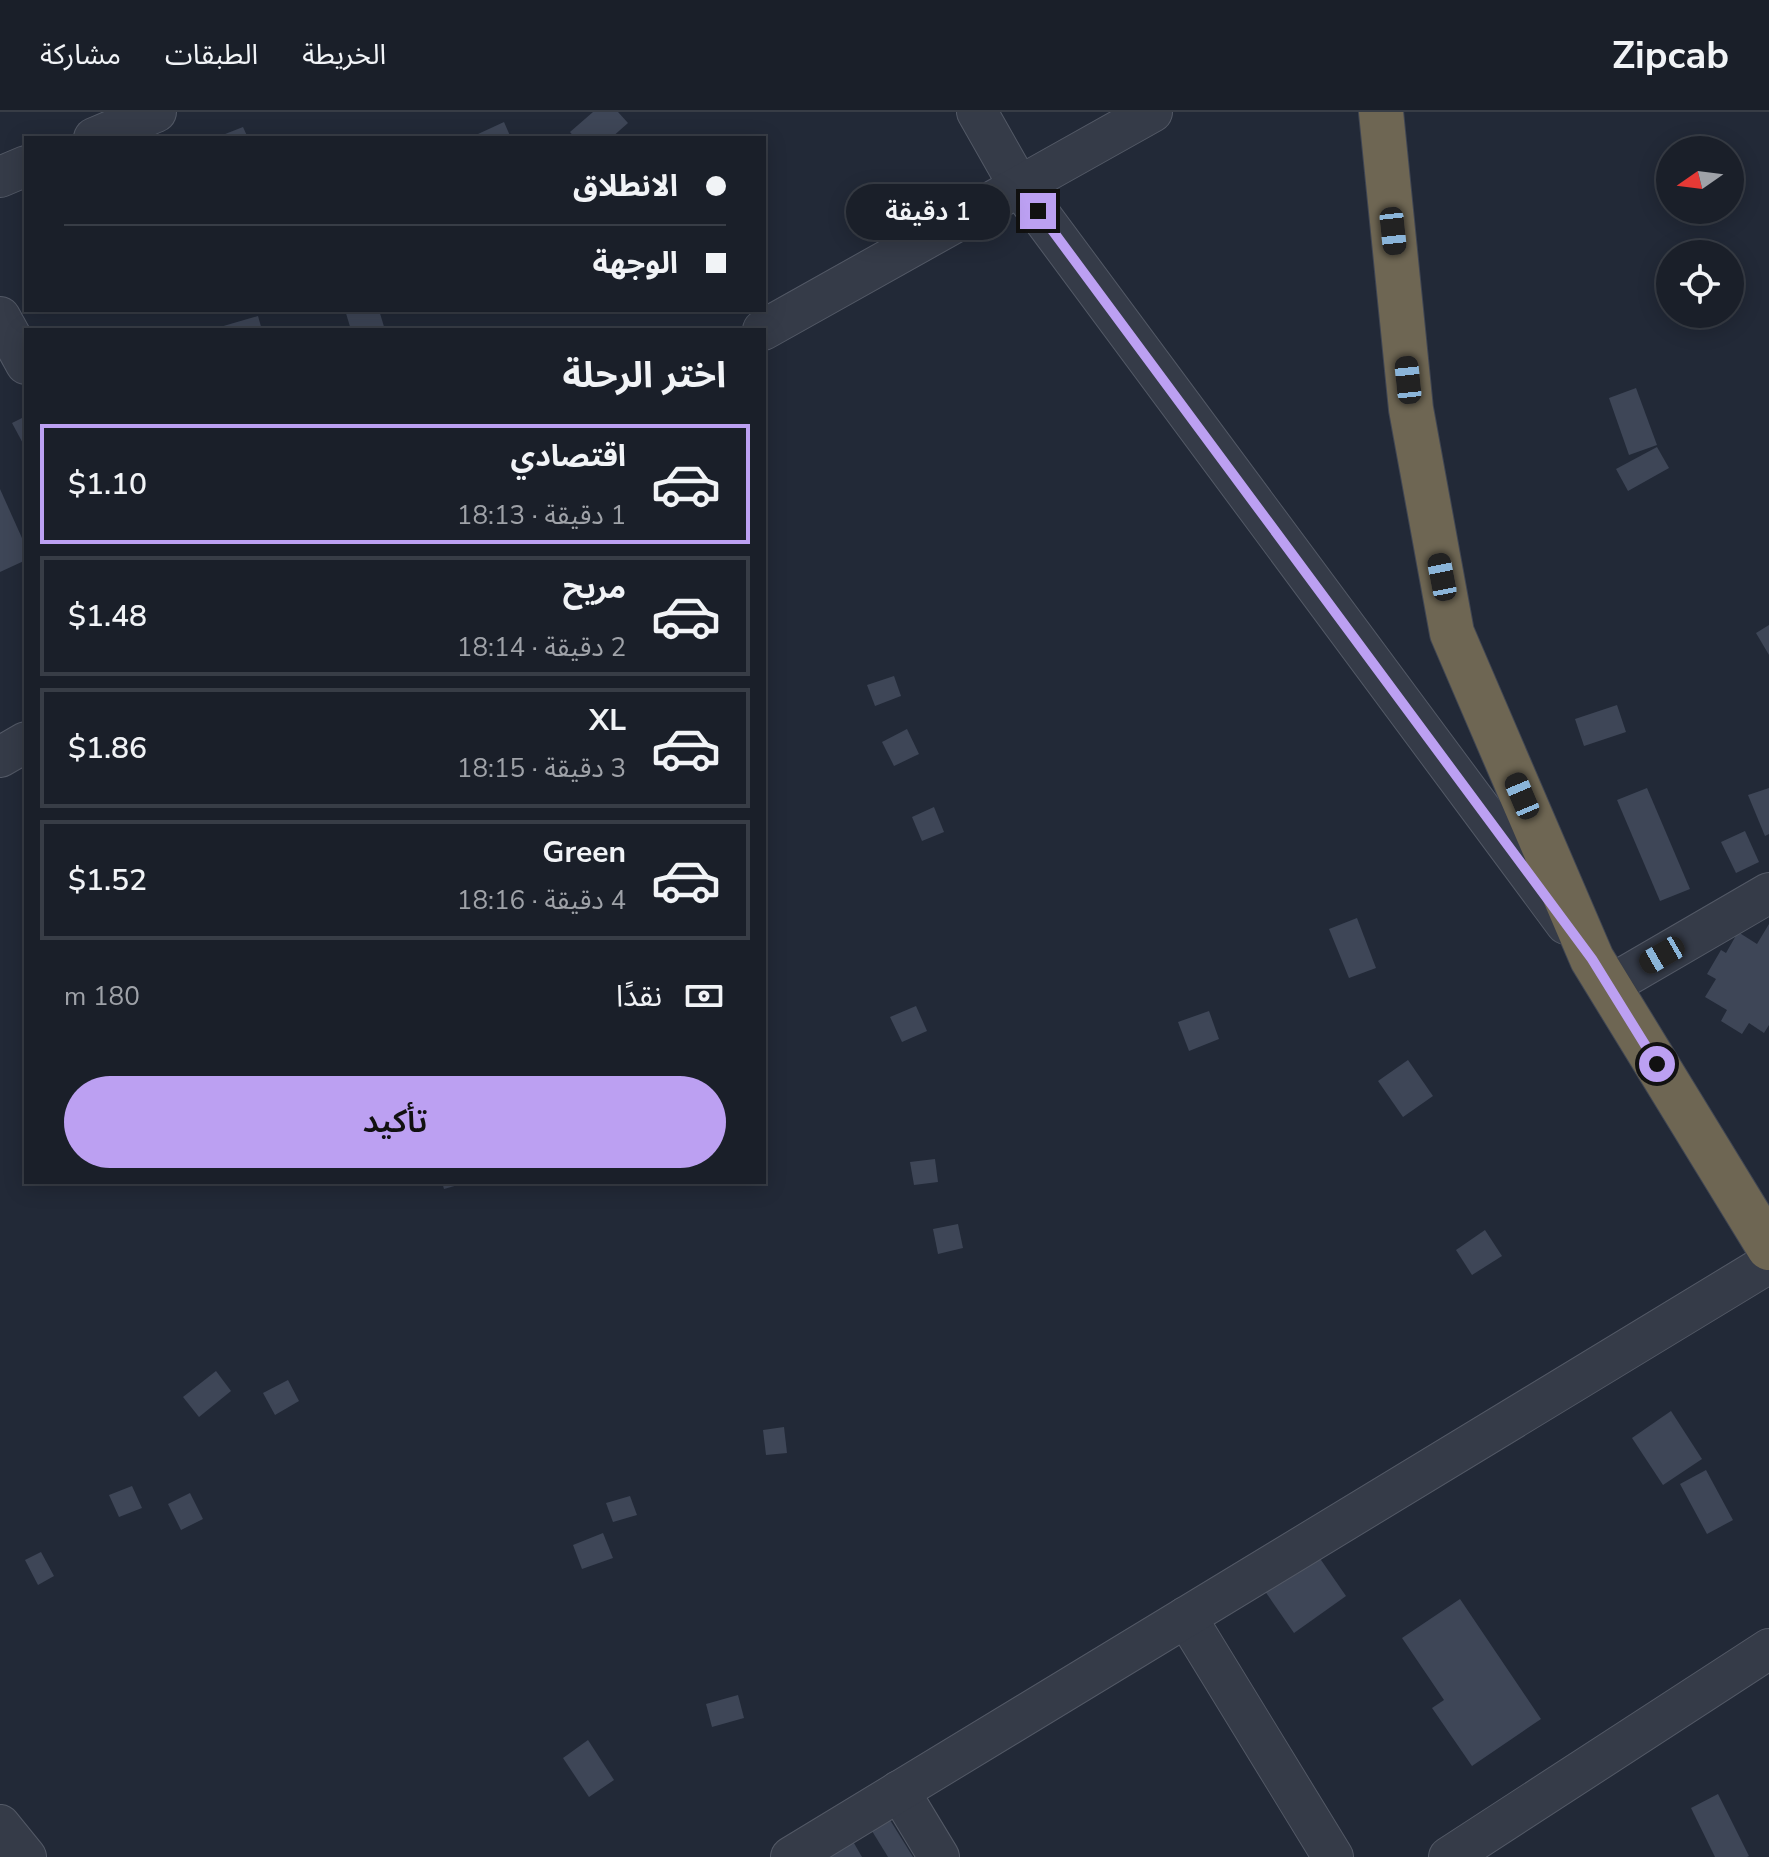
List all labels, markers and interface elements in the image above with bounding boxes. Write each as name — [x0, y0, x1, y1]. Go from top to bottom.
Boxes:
text: Zipcab — [1612, 30, 1729, 81]
text: مشاركة — [40, 36, 121, 74]
text: الطبقات — [165, 36, 258, 74]
text: الخريطة — [302, 36, 386, 74]
north arrow — [1656, 136, 1744, 224]
map controls — [1656, 136, 1744, 328]
text: الانطلاق — [573, 166, 678, 207]
callout: 1 دقيقة — [846, 183, 1010, 239]
route end — [1020, 193, 1056, 229]
text: 1 دقيقة — [885, 194, 971, 229]
car — [1379, 206, 1407, 256]
button: locate — [1656, 240, 1744, 328]
text: الوجهة — [593, 243, 678, 284]
text: اختر الرحلة — [563, 351, 726, 400]
car — [1394, 355, 1422, 405]
text: اقتصادي — [511, 436, 626, 477]
icon: car — [650, 448, 722, 520]
text: $1.10 — [68, 464, 147, 505]
text: 1 دقيقة · 18:13 — [457, 498, 626, 533]
car — [1426, 551, 1458, 603]
text: مريح — [563, 568, 626, 609]
icon: car — [650, 580, 722, 652]
text: $1.48 — [68, 596, 147, 637]
text: 2 دقيقة · 18:14 — [457, 630, 626, 665]
text: XL — [589, 700, 626, 741]
icon: car — [650, 712, 722, 784]
text: $1.86 — [68, 728, 147, 769]
text: 3 دقيقة · 18:15 — [457, 751, 626, 786]
car — [1502, 769, 1542, 823]
text: Green — [542, 832, 626, 873]
icon: car — [650, 844, 722, 916]
text: $1.52 — [68, 860, 147, 901]
text: 4 دقيقة · 18:16 — [457, 883, 626, 918]
car — [1635, 933, 1689, 977]
icon: cash — [682, 974, 726, 1018]
text: نقدًا — [616, 976, 662, 1017]
text: 180 m — [64, 979, 140, 1014]
route start — [1639, 1046, 1675, 1082]
button: تأكيد — [64, 1076, 726, 1168]

